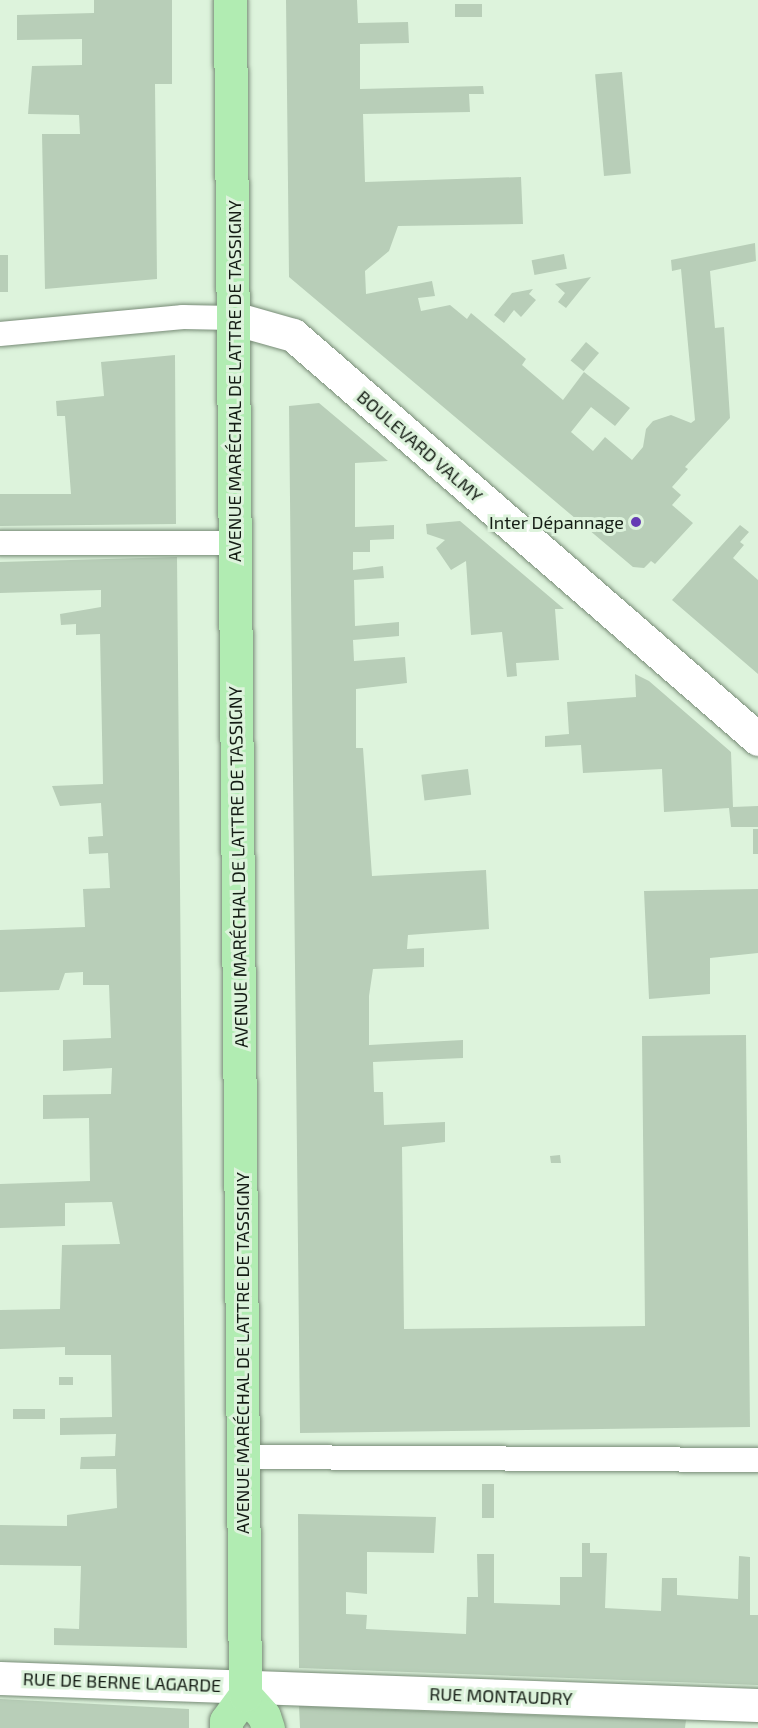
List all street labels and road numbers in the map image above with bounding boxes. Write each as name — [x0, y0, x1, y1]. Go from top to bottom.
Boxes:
street label: AVENUE MARÉCHAL DE LATTRE DE TASSIGNY — [223, 200, 245, 562]
street label: BOULEVARD VALMY — [353, 385, 487, 507]
street label: AVENUE MARÉCHAL DE LATTRE DE TASSIGNY — [224, 686, 252, 1048]
street label: AVENUE MARÉCHAL DE LATTRE DE TASSIGNY — [231, 1172, 253, 1534]
street label: RUE DE BERNE LAGARDE — [22, 1668, 222, 1696]
street label: RUE MONTAUDRY — [429, 1683, 573, 1709]

